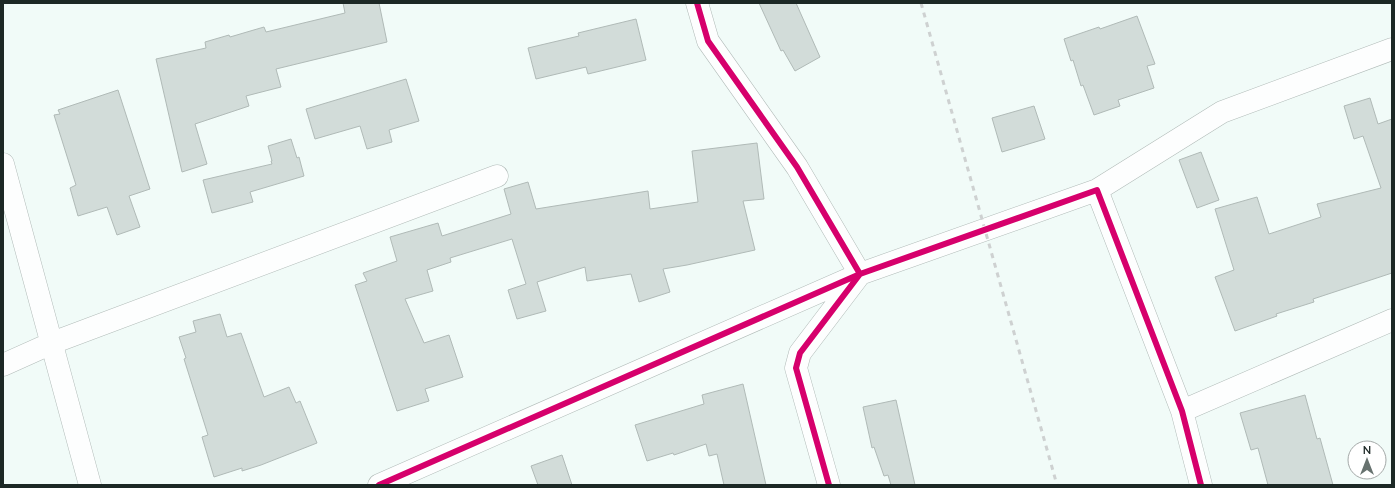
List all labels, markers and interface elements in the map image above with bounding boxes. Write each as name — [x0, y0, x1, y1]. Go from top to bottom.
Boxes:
north arrow — [1347, 440, 1387, 480]
text: N — [1363, 443, 1371, 456]

